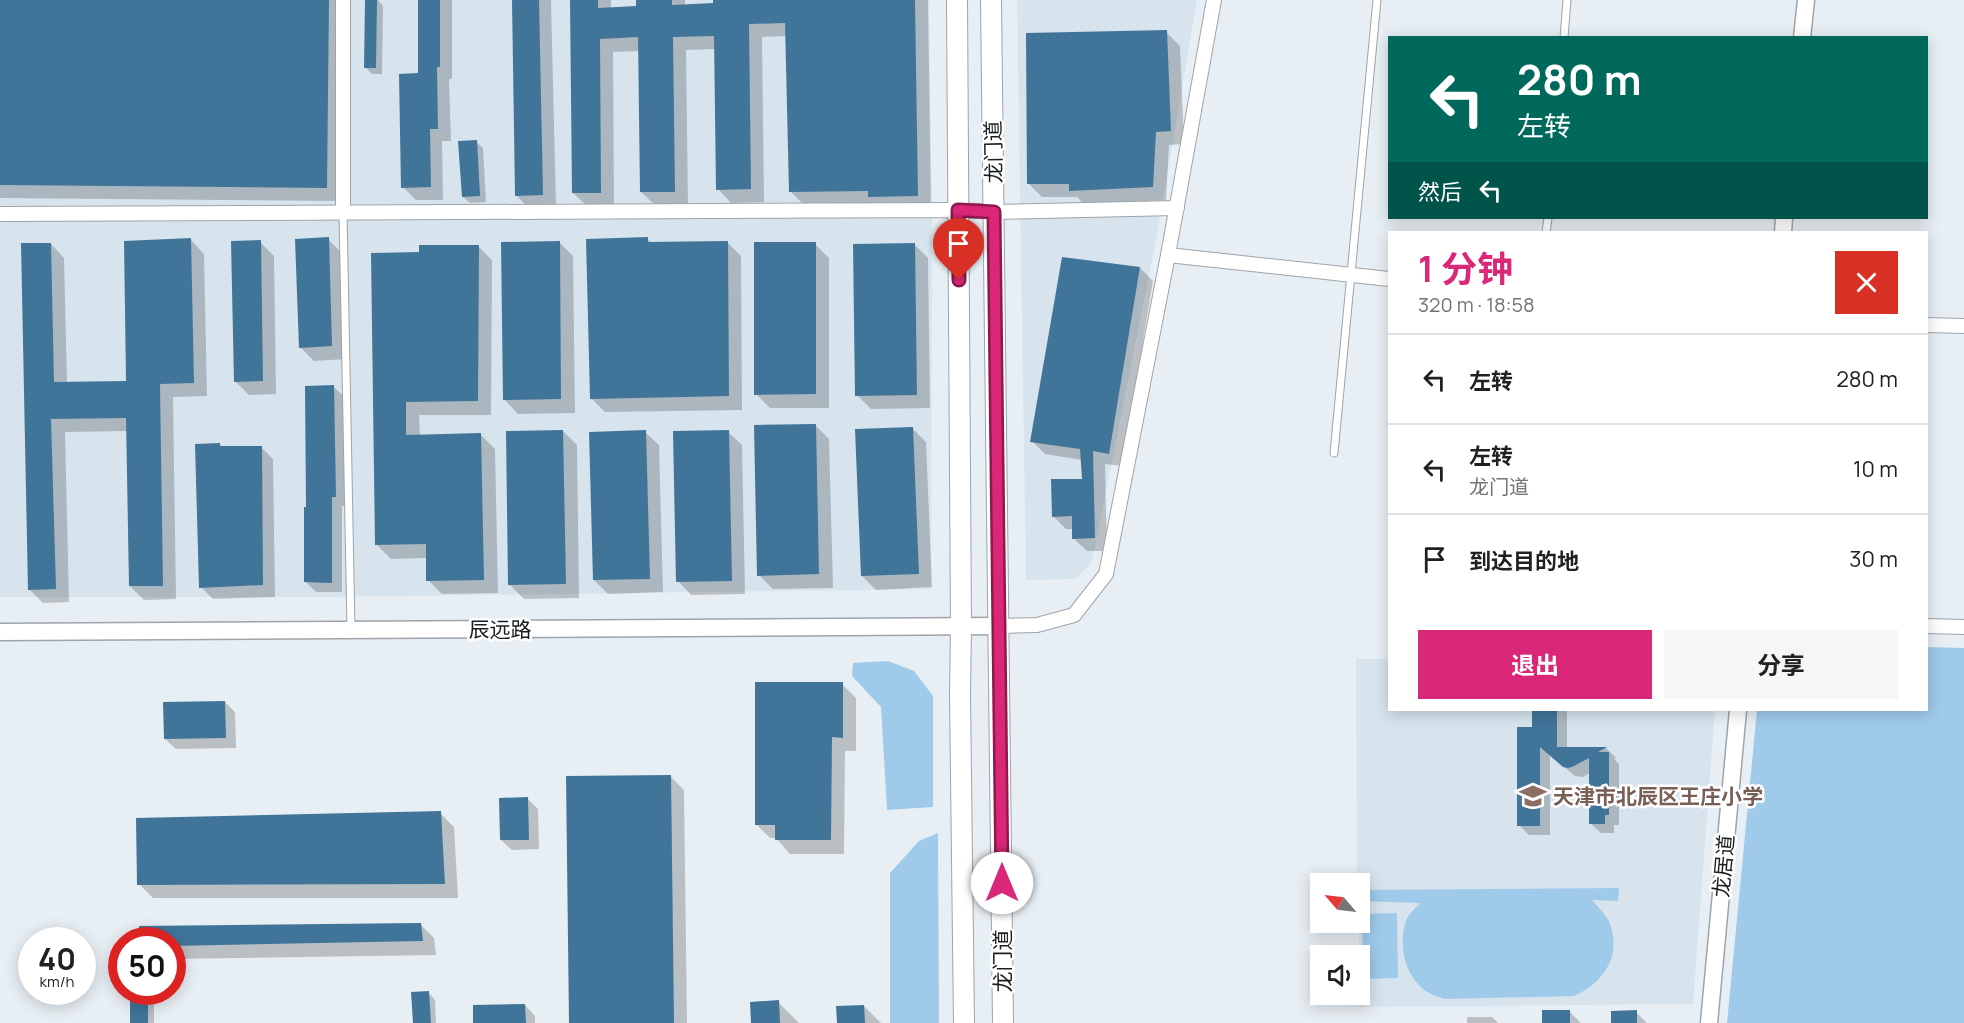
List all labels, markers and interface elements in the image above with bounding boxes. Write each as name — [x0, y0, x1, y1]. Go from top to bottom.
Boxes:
text: 280 m — [1517, 50, 1642, 108]
icon: left — [1418, 60, 1496, 138]
text: 左转 — [1517, 107, 1571, 144]
street label: 龙门道 — [978, 120, 1008, 184]
icon: left — [1474, 174, 1507, 207]
text: 然后 — [1418, 177, 1462, 207]
pin — [933, 218, 984, 280]
icon: arrive — [942, 227, 975, 260]
text: 1 分钟 — [1418, 244, 1513, 293]
button: close — [1835, 251, 1898, 314]
text: 320 m · 18:58 — [1418, 291, 1535, 318]
icon: left — [1418, 363, 1451, 396]
text: 280 m — [1836, 364, 1898, 394]
text: 左转 — [1469, 366, 1513, 396]
text: 左转 — [1469, 441, 1513, 471]
icon: left — [1418, 453, 1451, 486]
text: 10 m — [1853, 454, 1898, 484]
text: 龙门道 — [1469, 473, 1529, 500]
icon: arrive — [1418, 543, 1451, 576]
text: 30 m — [1849, 544, 1898, 574]
text: 到达目的地 — [1469, 546, 1579, 576]
street label: 辰远路 — [469, 615, 532, 643]
button: 退出 — [1418, 630, 1652, 699]
button: 分享 — [1664, 630, 1898, 699]
school or university icon: 天津市北辰区王庄小学 — [1518, 781, 1548, 811]
place label: 天津市北辰区王庄小学 — [1553, 782, 1763, 810]
street label: 龙居道 — [1706, 833, 1740, 899]
position arrow — [970, 851, 1034, 915]
north arrow — [1310, 873, 1370, 933]
map controls — [1310, 873, 1370, 1005]
speed limit sign: 50 — [108, 927, 186, 1005]
street label: 龙门道 — [988, 930, 1016, 993]
text: 40 — [38, 938, 76, 979]
button: sound — [1310, 945, 1370, 1005]
text: km/h — [40, 971, 74, 992]

